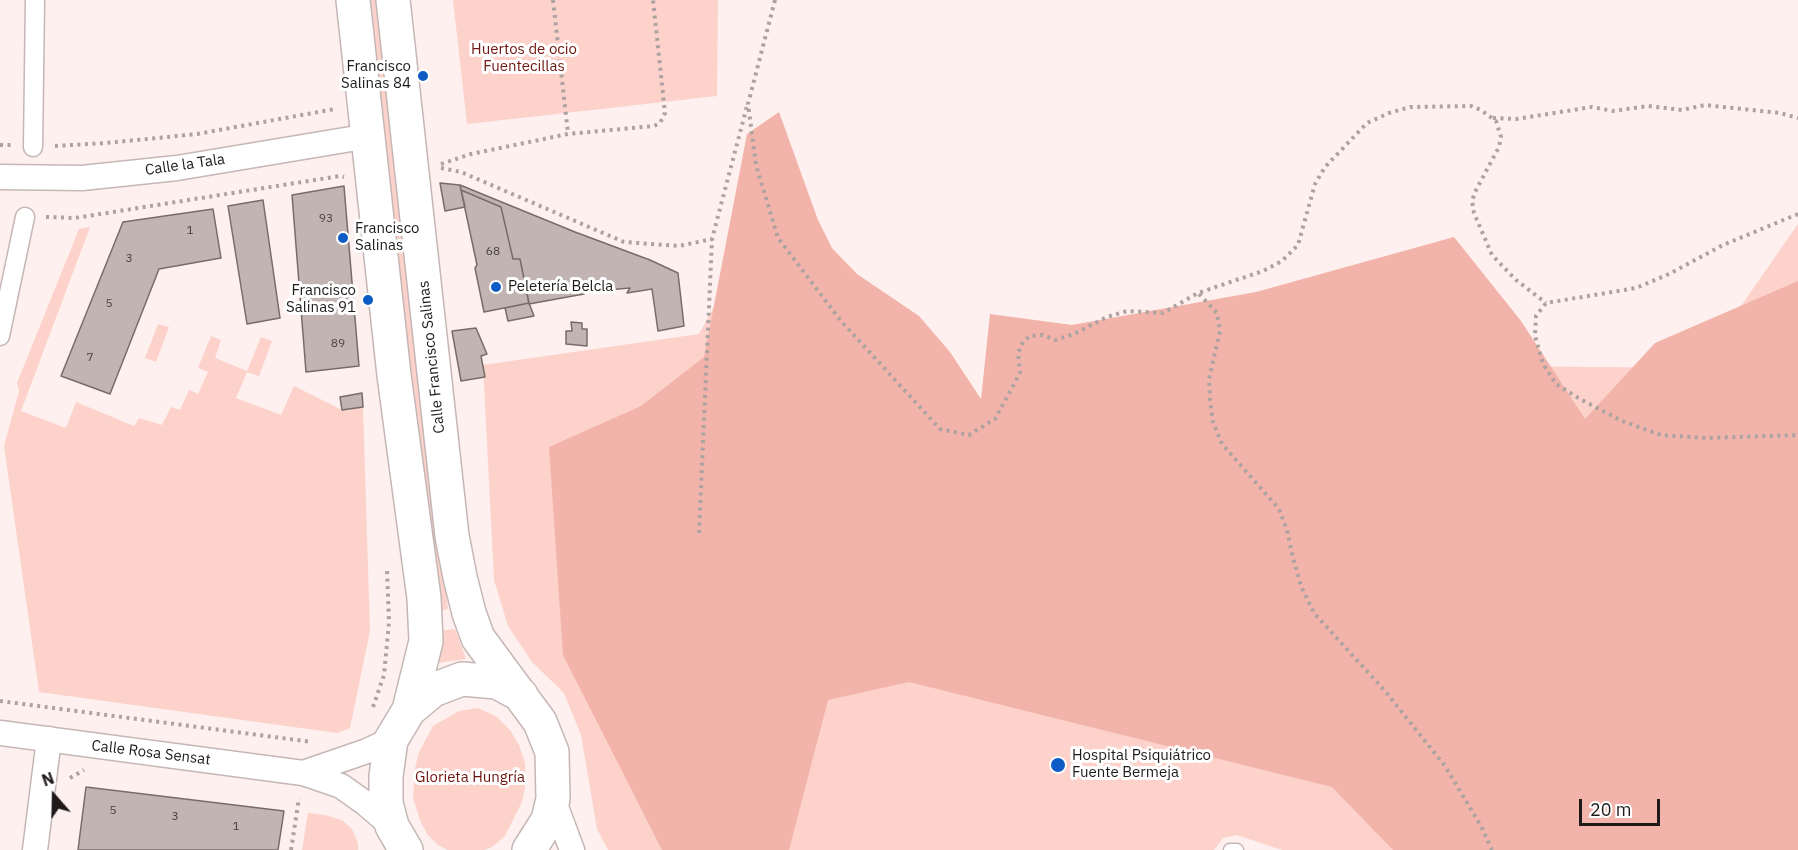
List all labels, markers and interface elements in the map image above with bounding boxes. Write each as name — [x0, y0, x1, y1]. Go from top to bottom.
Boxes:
park label: Huertos de ocio Fuentecillas — [471, 41, 577, 76]
place label: Francisco Salinas 84 — [341, 58, 411, 93]
marker: Francisco Salinas 84 — [416, 69, 430, 83]
street label: Calle la Tala — [144, 150, 226, 180]
house number: 93 — [319, 212, 333, 226]
place label: Francisco Salinas — [355, 220, 420, 255]
house number: 1 — [186, 224, 194, 238]
marker: Francisco Salinas — [336, 231, 350, 245]
house number: 68 — [486, 245, 500, 259]
house number: 3 — [125, 252, 133, 266]
place label: Peletería Belcla — [508, 278, 613, 296]
street label: Calle Francisco Salinas — [415, 280, 449, 434]
marker: Peletería Belcla — [489, 280, 503, 294]
place label: Francisco Salinas 91 — [286, 282, 356, 317]
marker: Francisco Salinas 91 — [361, 293, 375, 307]
house number: 5 — [105, 297, 113, 311]
house number: 89 — [331, 337, 345, 351]
house number: 7 — [86, 351, 94, 365]
street label: Calle Rosa Sensat — [90, 737, 212, 769]
place label: Hospital Psiquiátrico Fuente Bermeja — [1072, 747, 1211, 782]
marker: Hospital Psiquiátrico Fuente Bermeja — [1049, 756, 1067, 774]
north arrow — [24, 766, 84, 826]
text: N — [39, 768, 57, 790]
park label: Glorieta Hungría — [415, 769, 525, 787]
scale bar — [1582, 787, 1663, 825]
text: 20 m — [1590, 798, 1632, 821]
house number: 5 — [109, 804, 117, 818]
house number: 3 — [171, 810, 179, 824]
house number: 1 — [232, 820, 240, 834]

